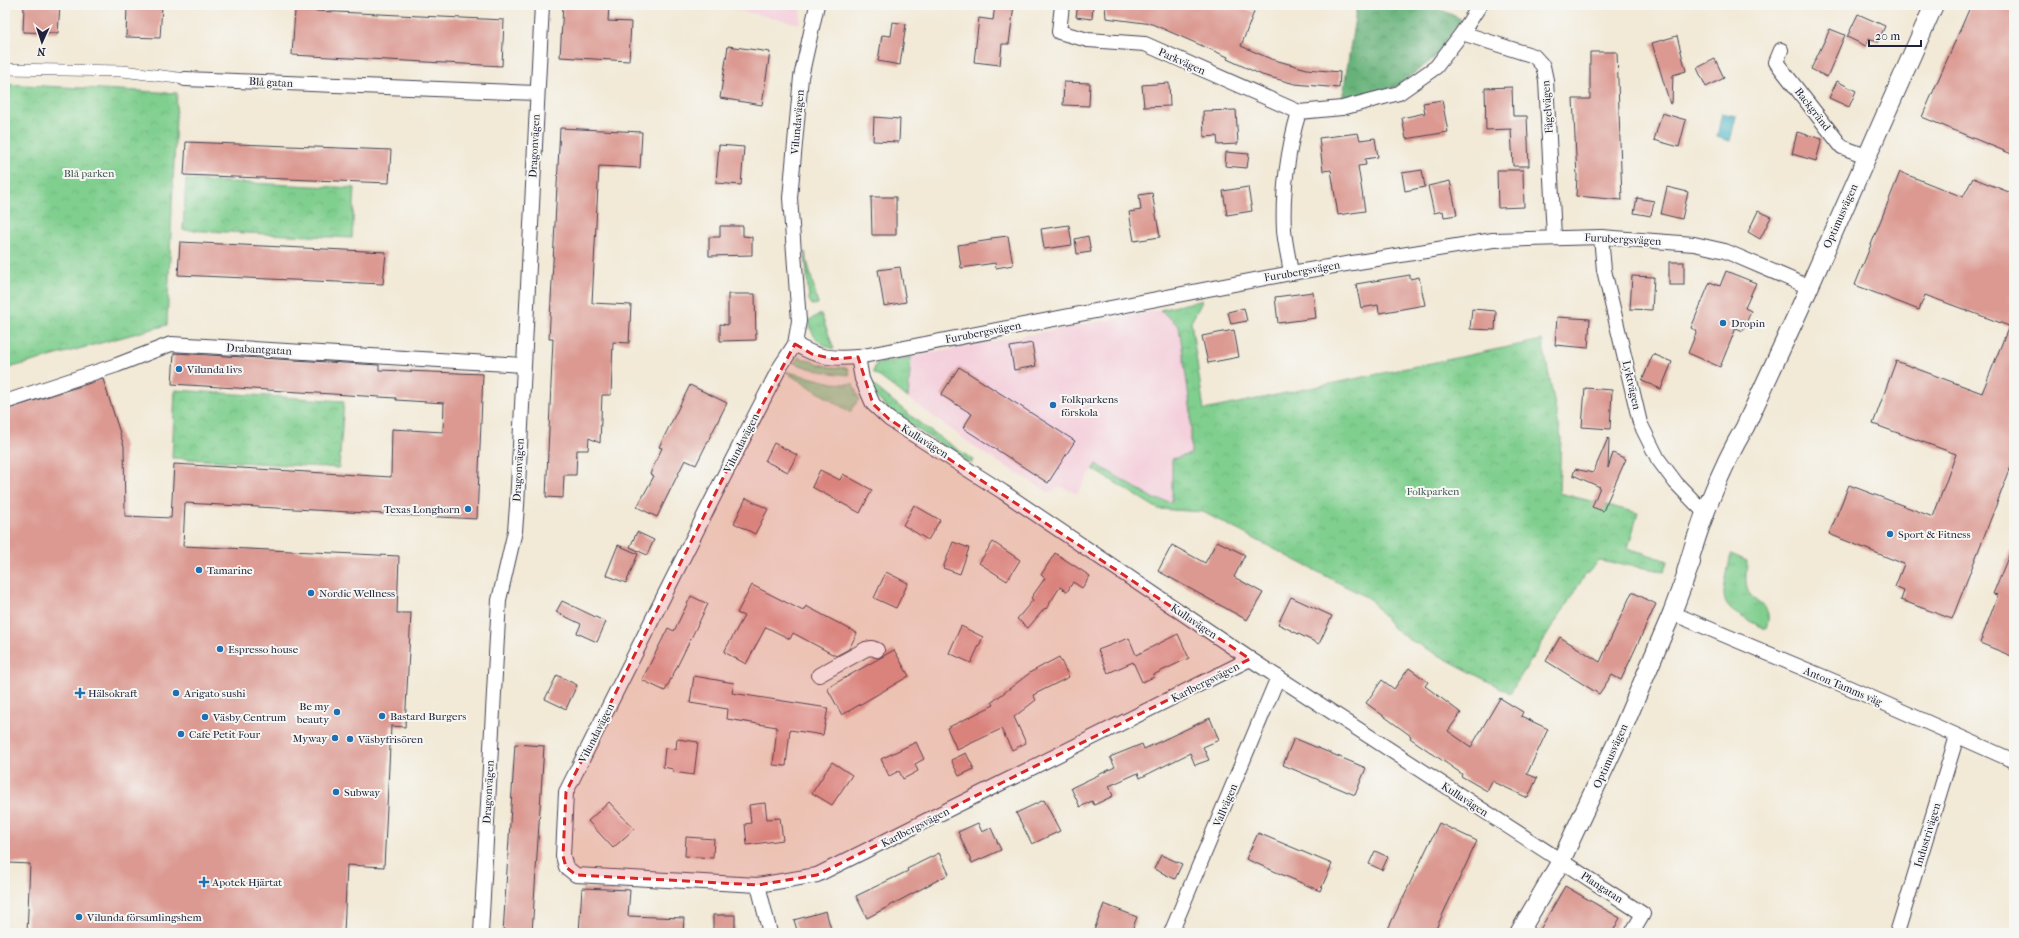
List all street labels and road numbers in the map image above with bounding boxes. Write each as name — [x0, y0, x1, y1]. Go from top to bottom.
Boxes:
street label: Parkvägen — [1156, 45, 1208, 78]
street label: Blå gatan — [249, 75, 294, 90]
street label: Fågelvägen — [1539, 79, 1556, 134]
street label: Backgränd — [1792, 85, 1834, 134]
street label: Vilundavägen — [788, 89, 807, 156]
street label: Dragonvägen — [526, 113, 543, 178]
street label: Optimusvägen — [1820, 181, 1861, 251]
street label: Furubergsvägen — [1584, 231, 1662, 248]
street label: Furubergsvägen — [1263, 258, 1342, 285]
street label: Furubergsvägen — [944, 319, 1023, 346]
street label: Drabantgatan — [226, 341, 293, 358]
street label: Lyktvägen — [1620, 359, 1644, 412]
street label: Vilundavägen — [720, 411, 762, 476]
street label: Kullavägen — [899, 422, 951, 461]
street label: Dragonvägen — [510, 437, 527, 502]
street label: Kullavägen — [1168, 601, 1220, 642]
street label: Karlbergsvägen — [1169, 659, 1242, 705]
street label: Anton Tamms väg — [1801, 664, 1884, 709]
street label: Vilundavägen — [575, 701, 617, 766]
street label: Optimusvägen — [1590, 721, 1631, 791]
street label: Dragonvägen — [480, 759, 497, 824]
street label: Kullavägen — [1439, 779, 1491, 820]
street label: Vallvägen — [1210, 781, 1241, 830]
street label: Industrivägen — [1912, 801, 1944, 869]
street label: Karlbergsvägen — [879, 804, 952, 850]
street label: Plangatan — [1578, 869, 1626, 906]

